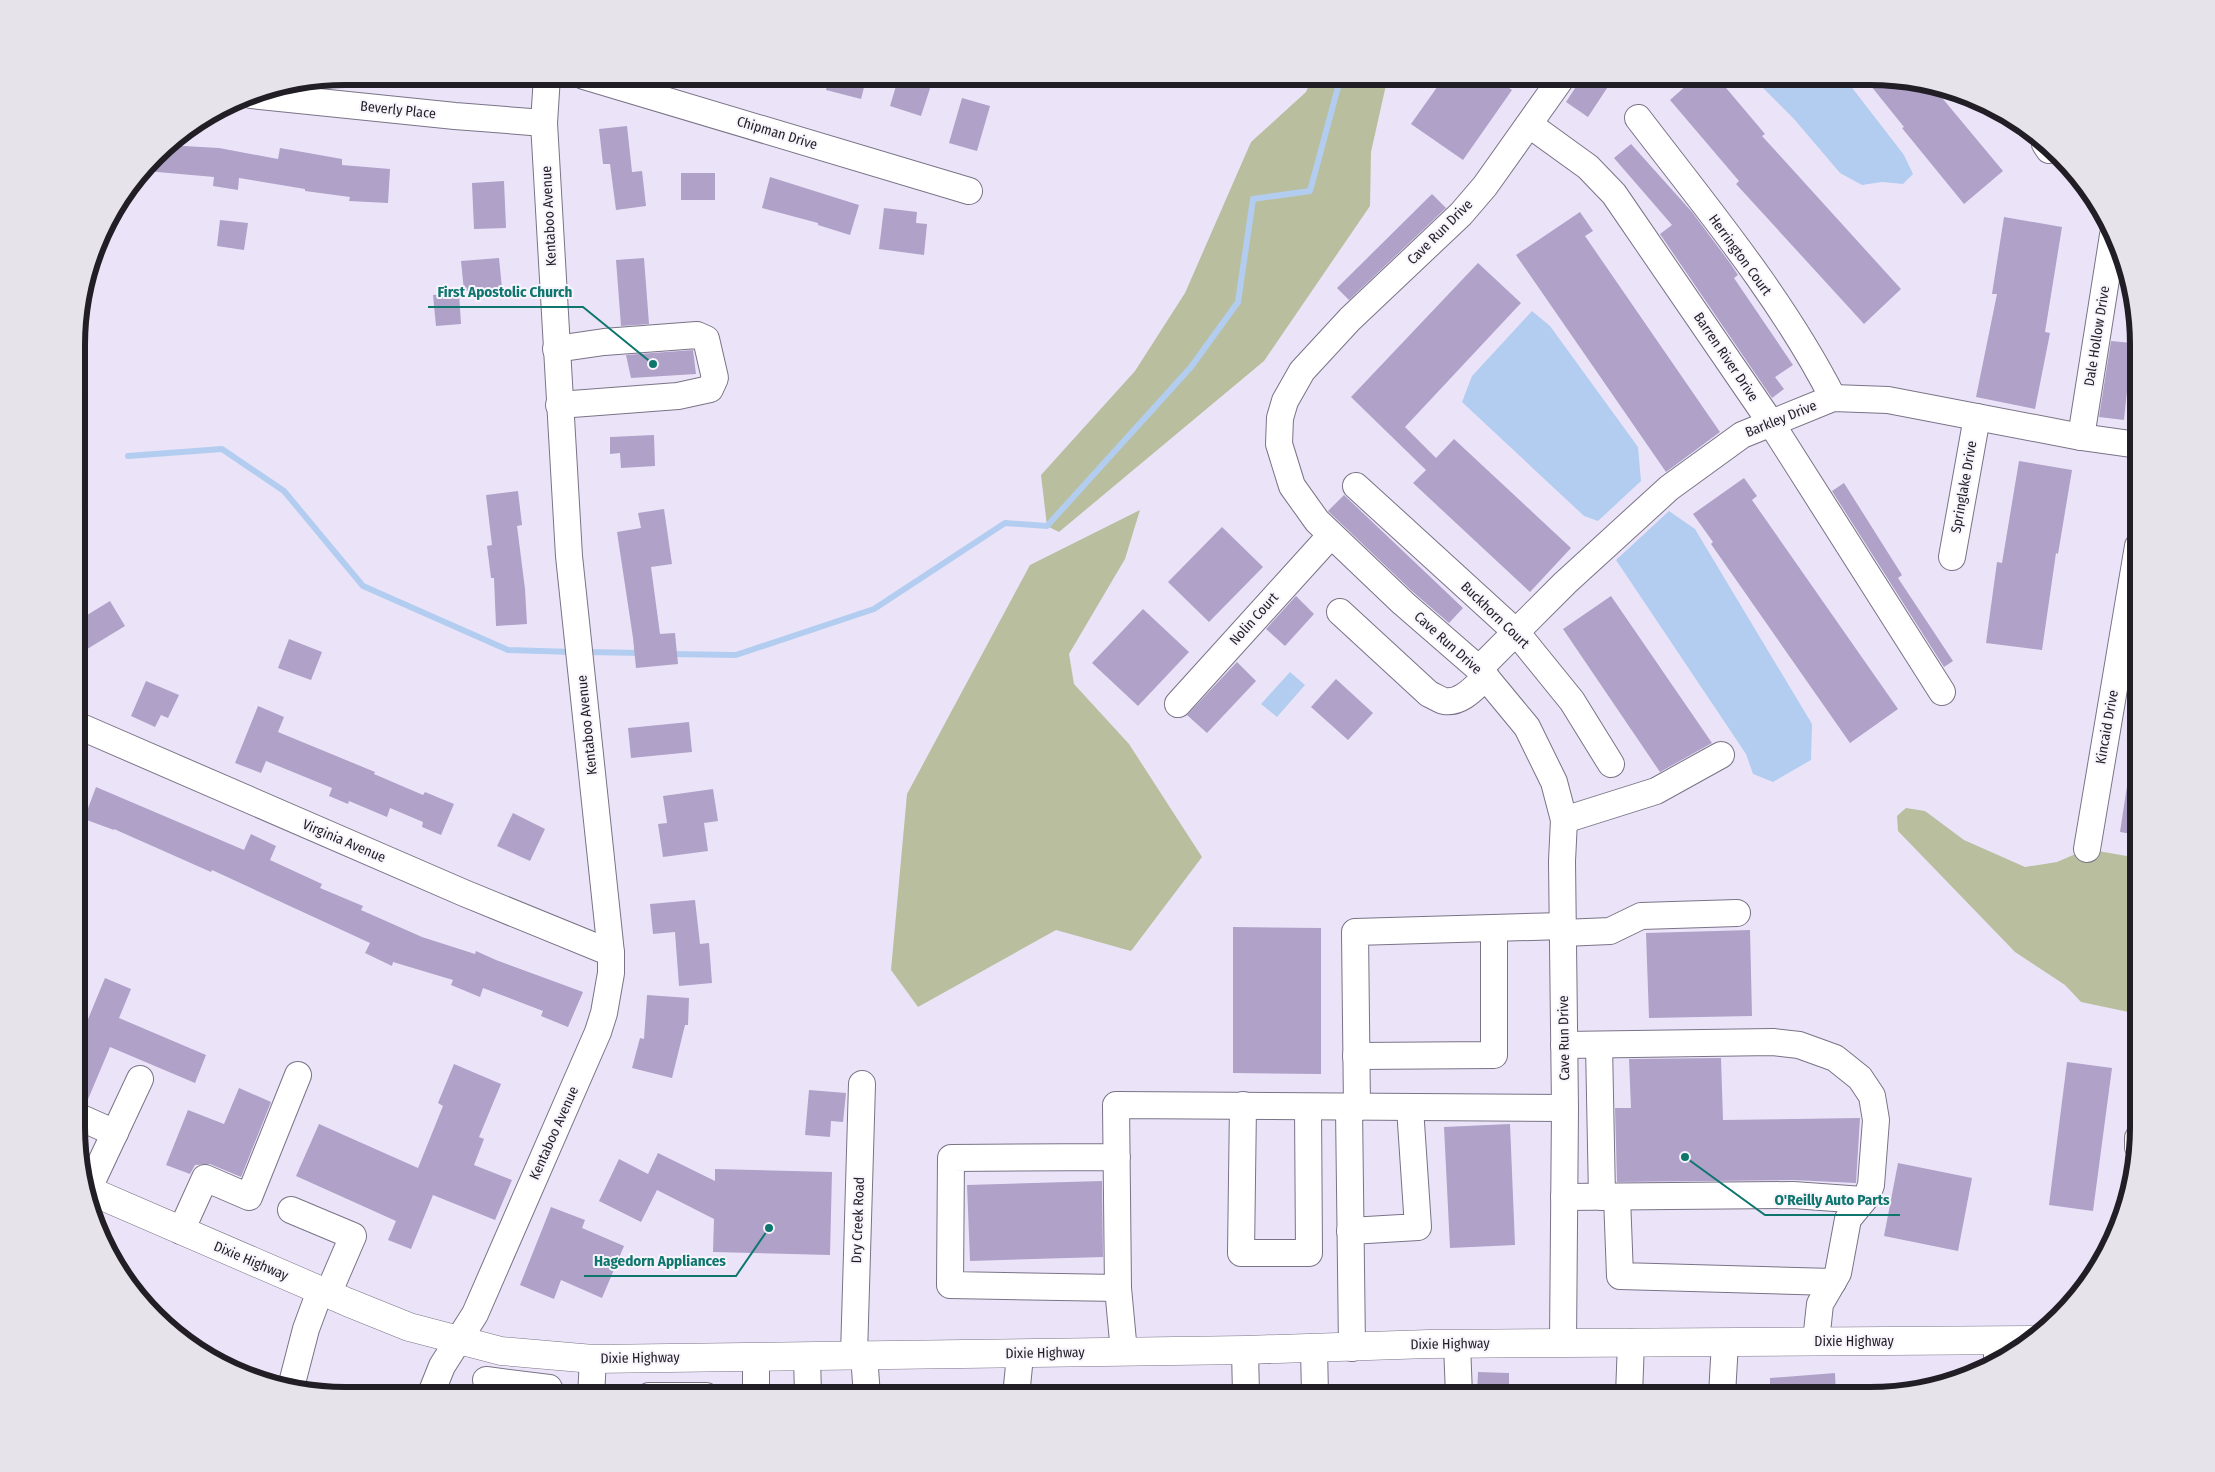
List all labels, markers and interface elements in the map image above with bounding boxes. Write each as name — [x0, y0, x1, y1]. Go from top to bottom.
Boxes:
street label: Beverly Place — [359, 98, 437, 122]
street label: Chipman Drive — [735, 113, 819, 153]
street label: Kentaboo Avenue — [538, 165, 560, 267]
street label: Cave Run Drive — [1404, 196, 1476, 268]
street label: Herrington Court — [1705, 211, 1775, 299]
callout: First Apostolic Church — [428, 277, 583, 307]
text: First Apostolic Church — [438, 283, 573, 301]
street label: Dale Hollow Drive — [2081, 285, 2113, 387]
street label: Barren River Drive — [1690, 309, 1762, 405]
street label: Barkley Drive — [1743, 397, 1819, 441]
street label: Springlake Drive — [1948, 439, 1981, 535]
street label: Buckhorn Court — [1457, 578, 1533, 652]
street label: Nolin Court — [1226, 589, 1282, 649]
street label: Cave Run Drive — [1411, 608, 1485, 678]
street label: Kentaboo Avenue — [573, 674, 601, 776]
street label: Kincaid Drive — [2092, 689, 2122, 765]
street label: Virginia Avenue — [300, 816, 388, 866]
street label: Cave Run Drive — [1555, 995, 1573, 1081]
street label: Kentaboo Avenue — [526, 1084, 582, 1182]
street label: Dry Creek Road — [848, 1176, 868, 1264]
callout: O'Reilly Auto Parts — [1765, 1185, 1900, 1215]
text: O'Reilly Auto Parts — [1774, 1191, 1890, 1209]
street label: Dixie Highway — [211, 1238, 292, 1285]
callout: Hagedorn Appliances — [584, 1246, 736, 1276]
text: Hagedorn Appliances — [594, 1252, 726, 1270]
street label: Dixie Highway — [1814, 1333, 1894, 1350]
street label: Dixie Highway — [1410, 1335, 1491, 1353]
street label: Dixie Highway — [1005, 1344, 1086, 1362]
street label: Dixie Highway — [600, 1349, 681, 1367]

